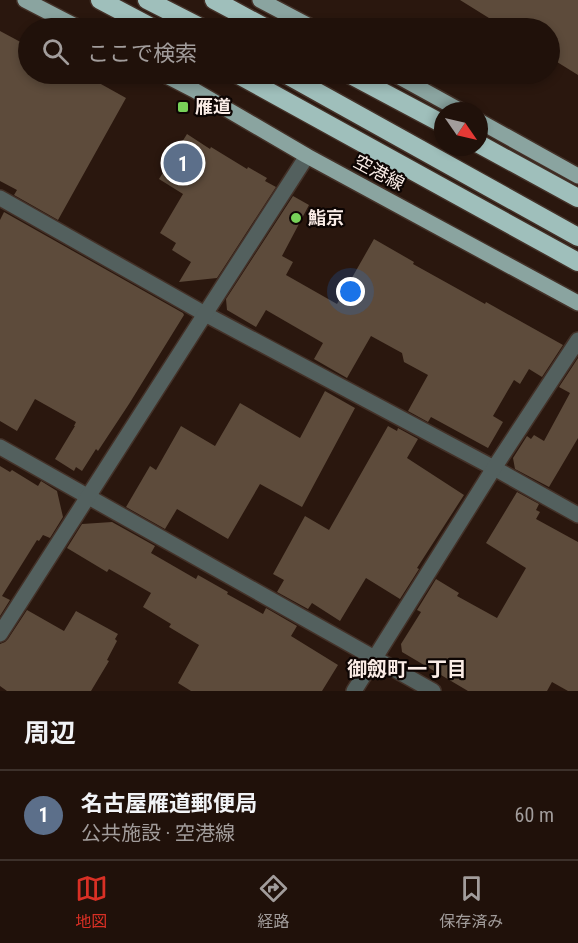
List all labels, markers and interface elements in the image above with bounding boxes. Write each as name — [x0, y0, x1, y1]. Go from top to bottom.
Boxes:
search box — [18, 18, 560, 84]
icon: search — [39, 35, 72, 68]
text: ここで検索 — [87, 41, 197, 66]
place label: 雁道 — [195, 96, 231, 117]
marker: 雁道 — [176, 100, 190, 114]
north arrow — [434, 102, 488, 156]
pin: 1 — [164, 140, 202, 186]
street label: 空港線 — [350, 151, 408, 195]
place label: 鮨京 — [308, 207, 344, 228]
marker: 鮨京 — [289, 211, 303, 225]
your location — [336, 277, 365, 306]
district label: 御劔町一丁目 — [347, 657, 467, 681]
text: 周辺 — [24, 718, 76, 748]
text: 名古屋雁道郵便局 — [81, 791, 257, 816]
text: 1 — [38, 803, 49, 827]
text: 60 m — [515, 803, 554, 827]
text: 公共施設 · 空港線 — [81, 821, 235, 845]
tab: 地図 — [75, 872, 108, 932]
tab: 経路 — [257, 872, 290, 932]
tab: 保存済み — [439, 872, 503, 932]

